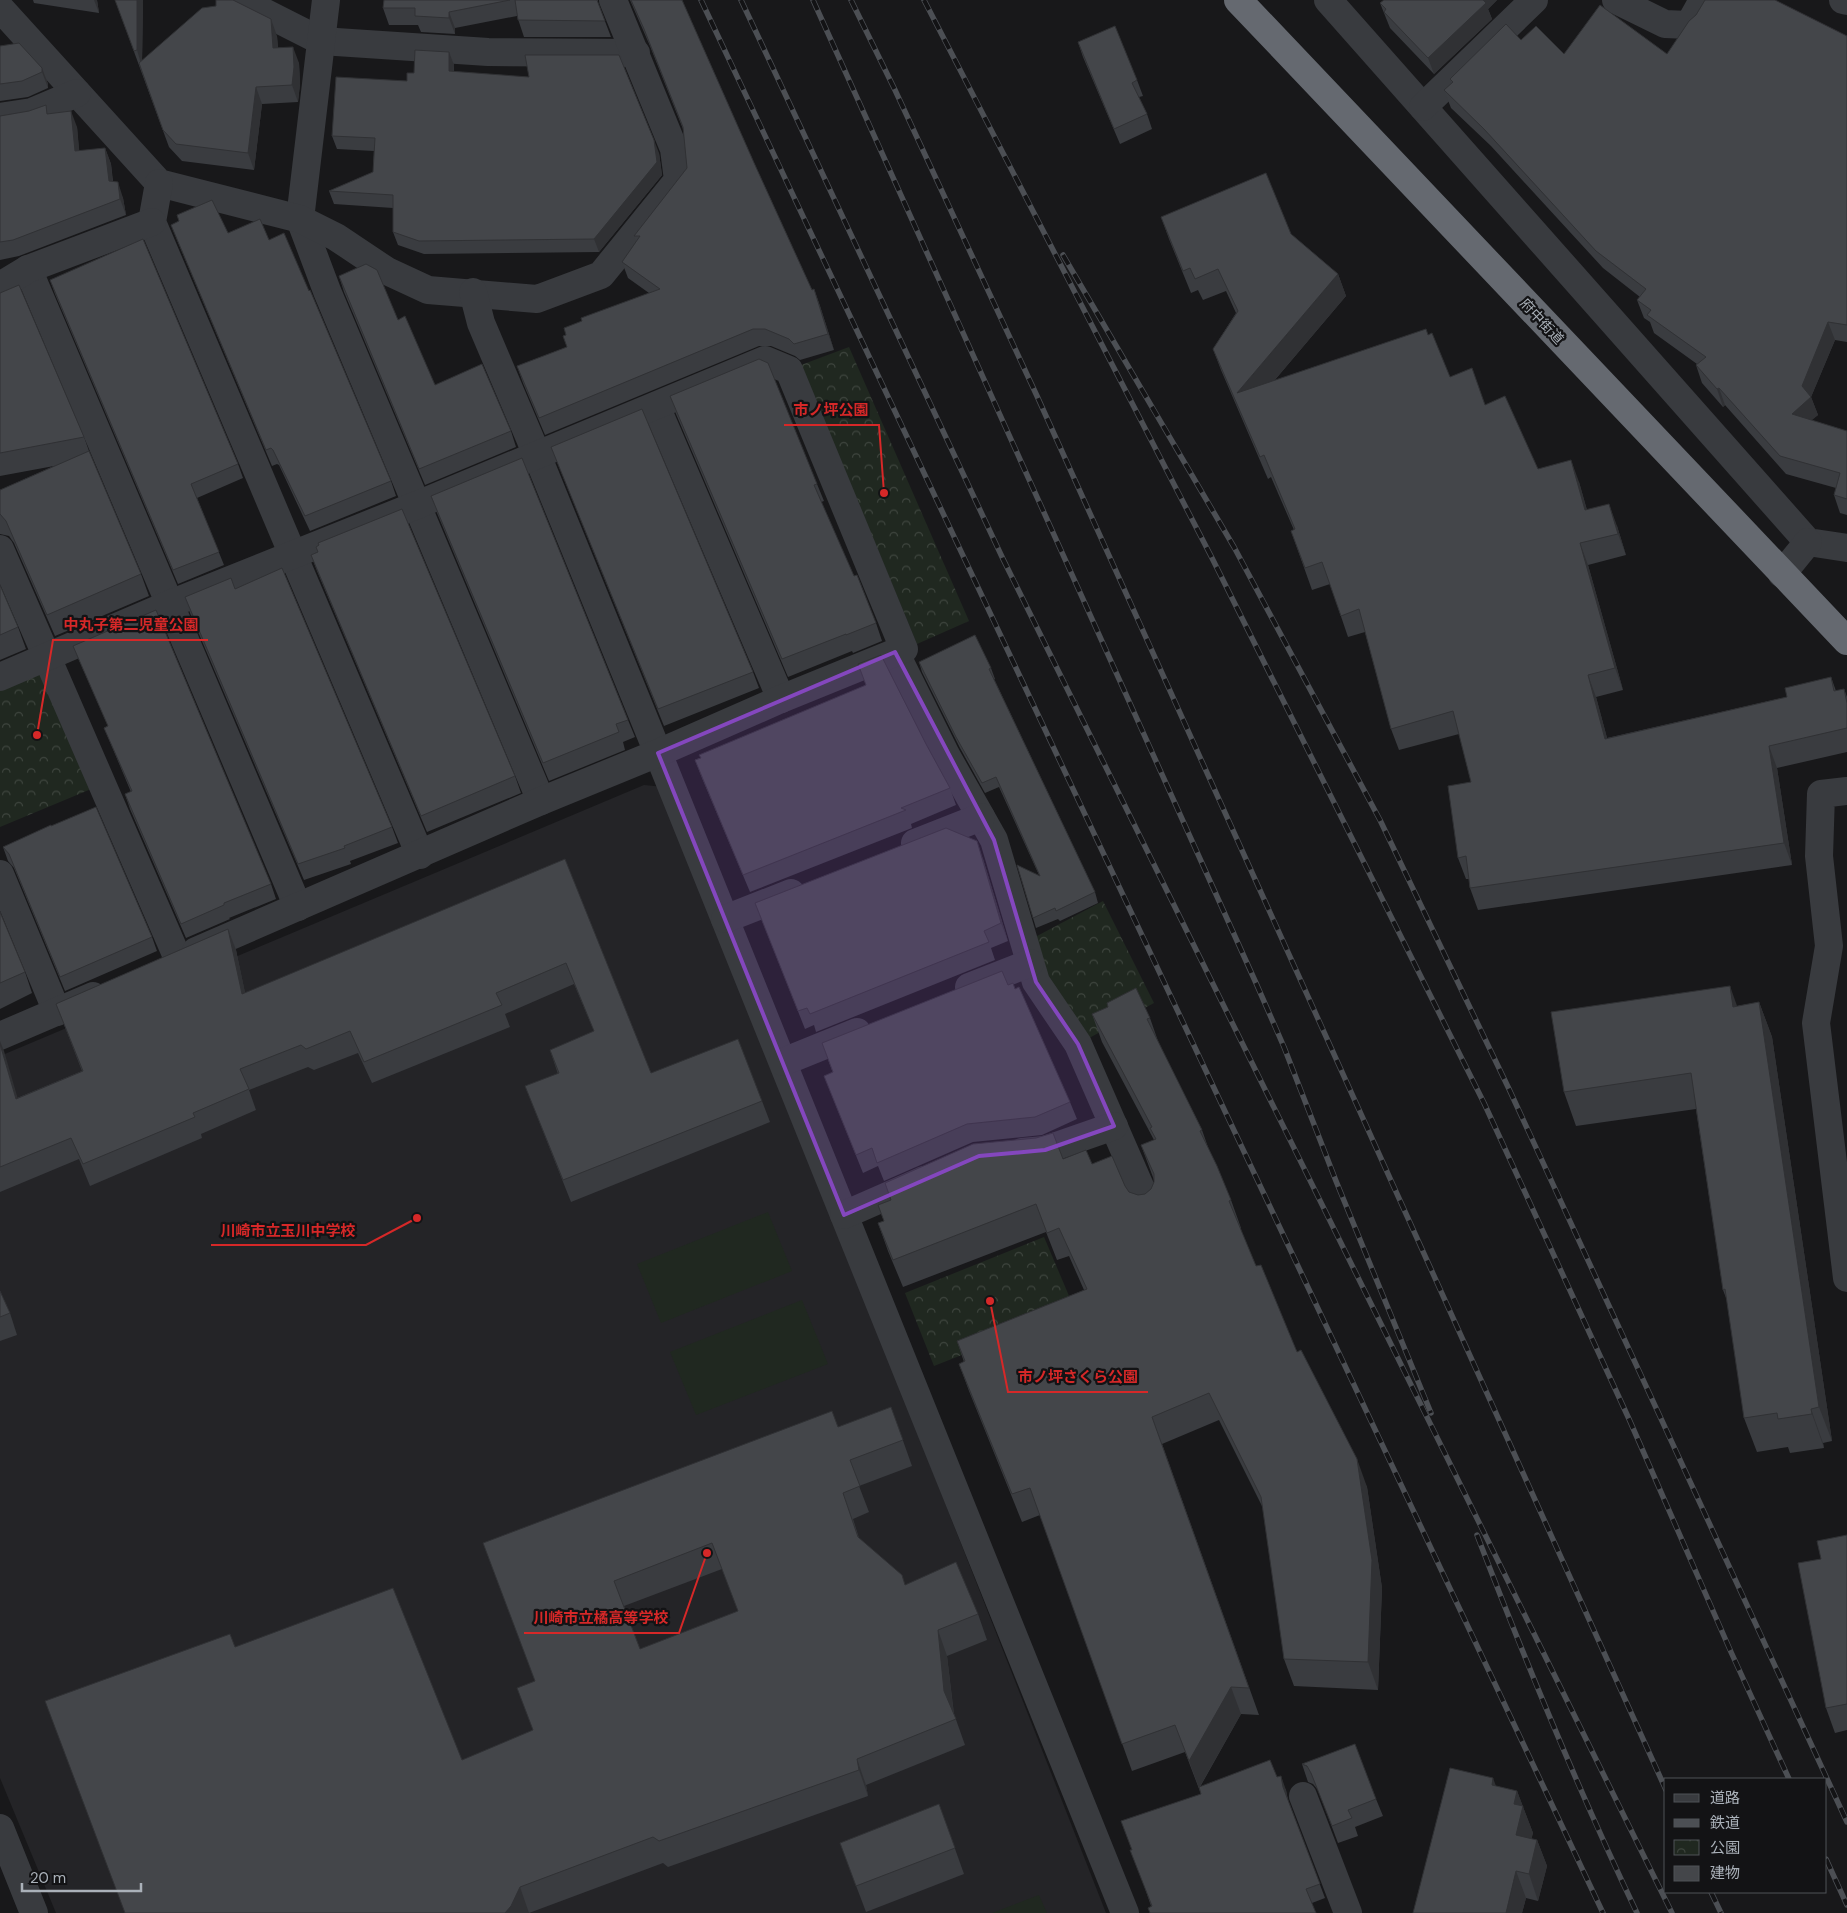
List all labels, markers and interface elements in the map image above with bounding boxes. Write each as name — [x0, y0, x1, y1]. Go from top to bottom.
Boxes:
street label: 府中街道 — [1516, 294, 1568, 348]
callout: 市ノ坪公園 — [784, 395, 879, 425]
text: 市ノ坪公園 — [793, 400, 869, 420]
callout: 中丸子第二児童公園 — [53, 610, 208, 640]
text: 中丸子第二児童公園 — [63, 615, 199, 635]
callout: 川崎市立玉川中学校 — [211, 1215, 366, 1245]
text: 川崎市立玉川中学校 — [220, 1221, 356, 1241]
callout: 市ノ坪さくら公園 — [1008, 1362, 1148, 1392]
text: 市ノ坪さくら公園 — [1018, 1367, 1138, 1387]
callout: 川崎市立橘高等学校 — [524, 1603, 679, 1633]
text: 川崎市立橘高等学校 — [533, 1608, 669, 1628]
legend — [1664, 1778, 1827, 1893]
text: 道路 — [1710, 1788, 1740, 1808]
text: 鉄道 — [1710, 1813, 1740, 1833]
text: 公園 — [1710, 1838, 1740, 1858]
scale bar — [22, 1860, 141, 1892]
text: 建物 — [1710, 1863, 1740, 1883]
text: 20 m — [30, 1868, 66, 1888]

